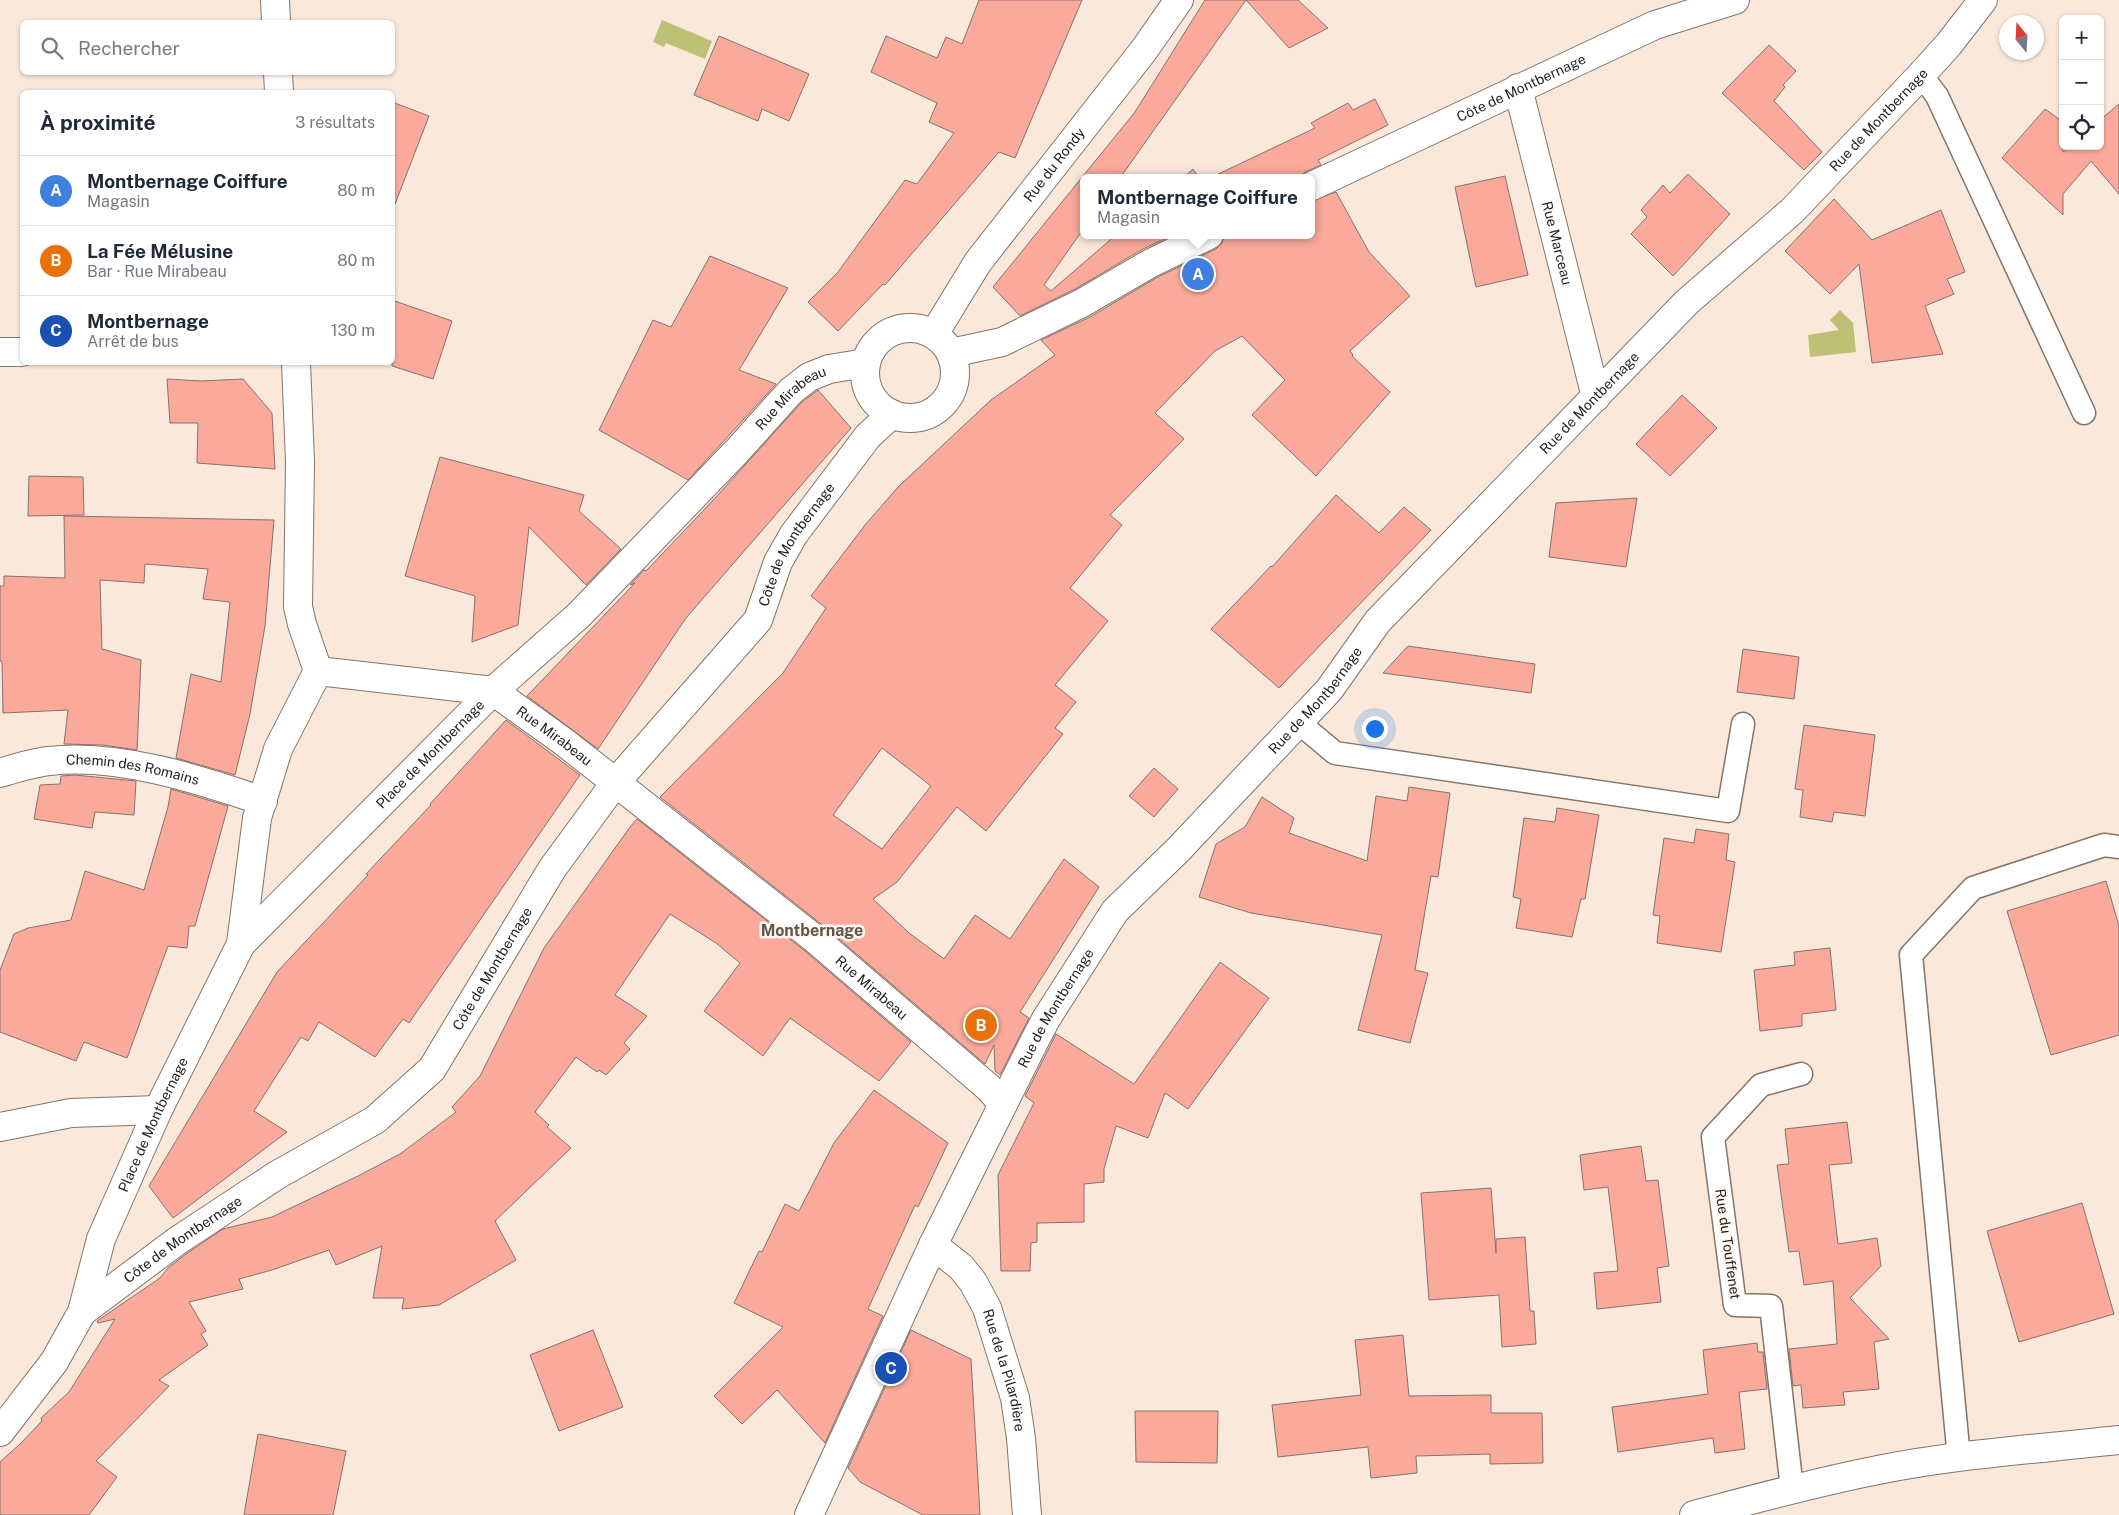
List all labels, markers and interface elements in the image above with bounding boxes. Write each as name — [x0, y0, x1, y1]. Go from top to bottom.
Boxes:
north arrow — [1999, 15, 2044, 60]
map controls — [2059, 15, 2104, 150]
button: + — [2059, 15, 2104, 60]
search box — [20, 20, 395, 75]
icon: search — [38, 34, 66, 62]
text: Rechercher — [78, 37, 180, 59]
street label: Côte de Montbernage — [1454, 51, 1588, 125]
button: − — [2059, 60, 2104, 105]
street label: Rue de Montbernage — [1826, 65, 1931, 175]
button: locate — [2059, 105, 2104, 150]
text: À proximité — [40, 110, 156, 135]
text: 3 résultats — [295, 113, 375, 132]
street label: Rue du Rondy — [1020, 124, 1088, 205]
text: Montbernage Coiffure — [87, 170, 288, 192]
popup — [1080, 174, 1315, 239]
text: A — [50, 181, 62, 200]
text: 80 m — [337, 181, 375, 200]
text: Montbernage Coiffure — [1097, 186, 1298, 208]
text: Magasin — [87, 192, 150, 211]
street label: Rue Marceau — [1539, 200, 1575, 287]
text: Magasin — [1097, 208, 1160, 227]
text: La Fée Mélusine — [87, 240, 233, 262]
text: B — [51, 251, 61, 270]
text: 80 m — [337, 251, 375, 270]
pin: A — [1182, 255, 1214, 293]
text: Bar · Rue Mirabeau — [87, 262, 227, 281]
text: Montbernage — [87, 310, 209, 332]
text: C — [50, 321, 62, 340]
text: 130 m — [331, 321, 375, 340]
text: Arrêt de bus — [87, 332, 179, 351]
street label: Rue de Montbernage — [1536, 349, 1642, 457]
street label: Rue Mirabeau — [752, 363, 828, 433]
street label: Côte de Montbernage — [755, 480, 838, 608]
street label: Rue de Montbernage — [1265, 644, 1365, 757]
street label: Place de Montbernage — [373, 696, 488, 812]
street label: Rue Mirabeau — [514, 703, 595, 769]
your location — [1362, 716, 1388, 742]
street label: Chemin des Romains — [66, 751, 201, 788]
street label: Côte de Montbernage — [449, 904, 535, 1033]
district label: Montbernage — [761, 921, 863, 940]
street label: Rue de Montbernage — [1015, 946, 1097, 1070]
street label: Rue Mirabeau — [832, 952, 911, 1023]
pin: B — [965, 1006, 997, 1044]
street label: Place de Montbernage — [115, 1055, 191, 1194]
street label: Rue du Touffenet — [1712, 1188, 1744, 1300]
street label: Côte de Montbernage — [120, 1192, 245, 1286]
street label: Rue de la Pilardière — [980, 1307, 1028, 1433]
pin: C — [875, 1349, 907, 1387]

